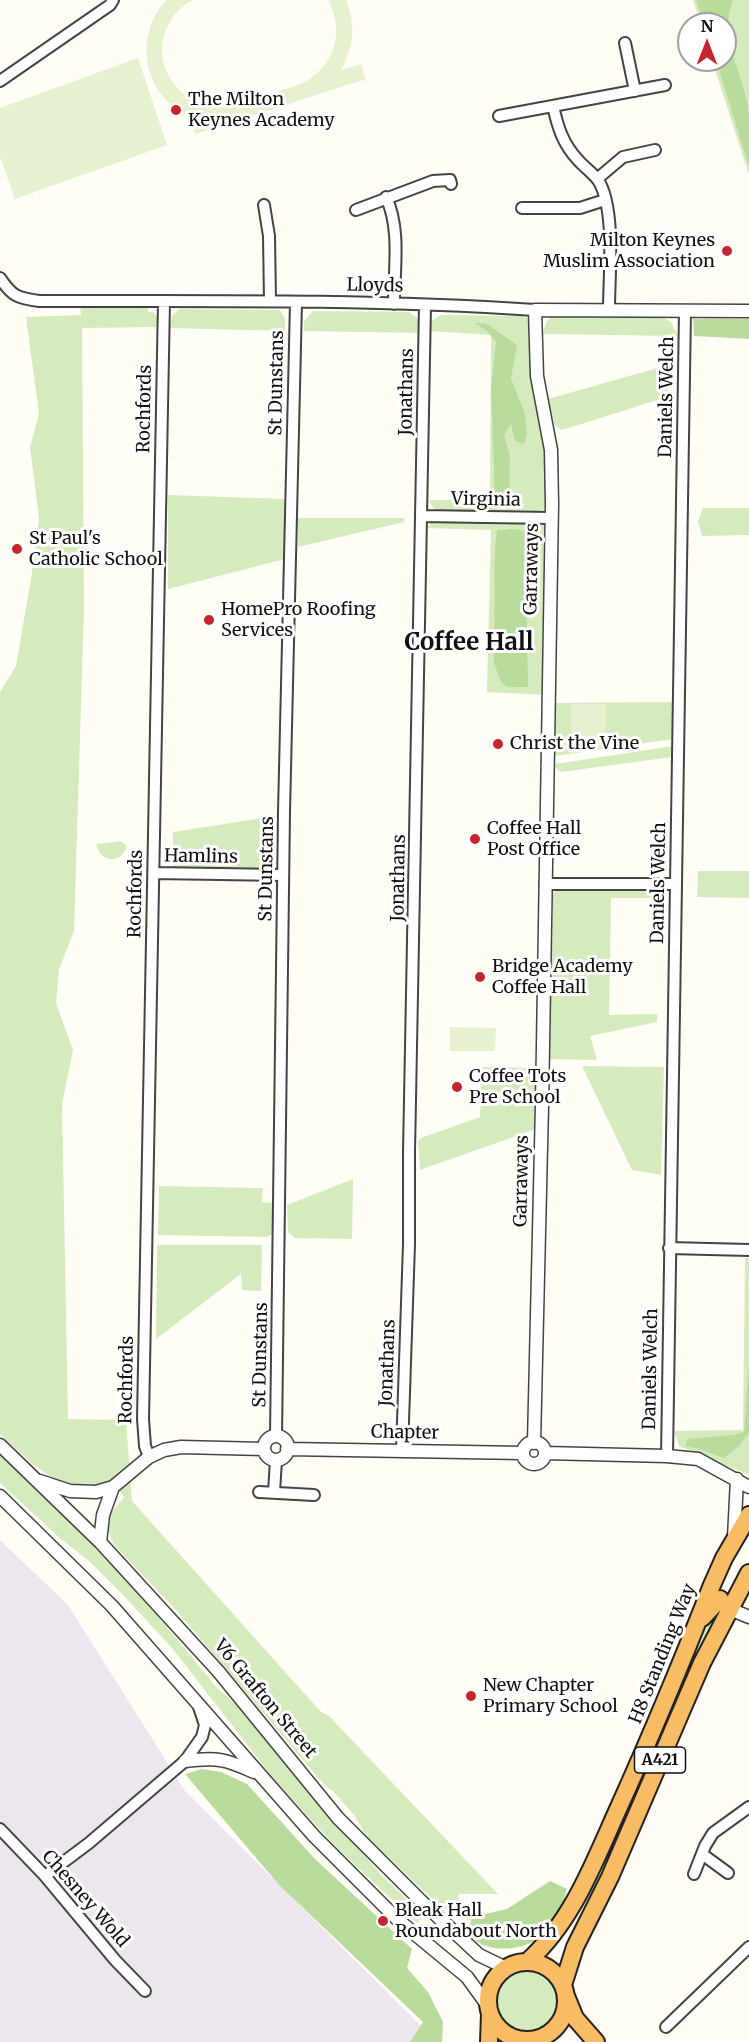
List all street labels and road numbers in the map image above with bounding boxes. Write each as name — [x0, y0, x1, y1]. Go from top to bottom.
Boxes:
street label: Lloyds — [346, 275, 404, 297]
street label: St Dunstans — [265, 330, 289, 436]
street label: Daniels Welch — [655, 336, 679, 458]
street label: Jonathans — [395, 348, 419, 436]
street label: Rochfords — [133, 365, 157, 453]
street label: Virginia — [451, 489, 521, 511]
street label: Garraways — [520, 523, 544, 615]
street label: St Dunstans — [255, 816, 279, 922]
street label: Daniels Welch — [647, 822, 671, 944]
street label: Jonathans — [387, 834, 411, 922]
street label: Hamlins — [164, 846, 238, 868]
street label: Rochfords — [124, 850, 148, 938]
street label: Garraways — [510, 1135, 534, 1227]
street label: St Dunstans — [249, 1302, 273, 1408]
street label: Daniels Welch — [639, 1308, 663, 1430]
street label: Jonathans — [376, 1319, 400, 1407]
street label: Rochfords — [115, 1336, 139, 1424]
street label: Chapter — [371, 1422, 439, 1444]
street label: H8 Standing Way — [625, 1581, 701, 1727]
street label: V6 Grafton Street — [209, 1635, 321, 1763]
road number: A421 — [634, 1747, 686, 1773]
street label: Chesney Wold — [37, 1846, 133, 1952]

